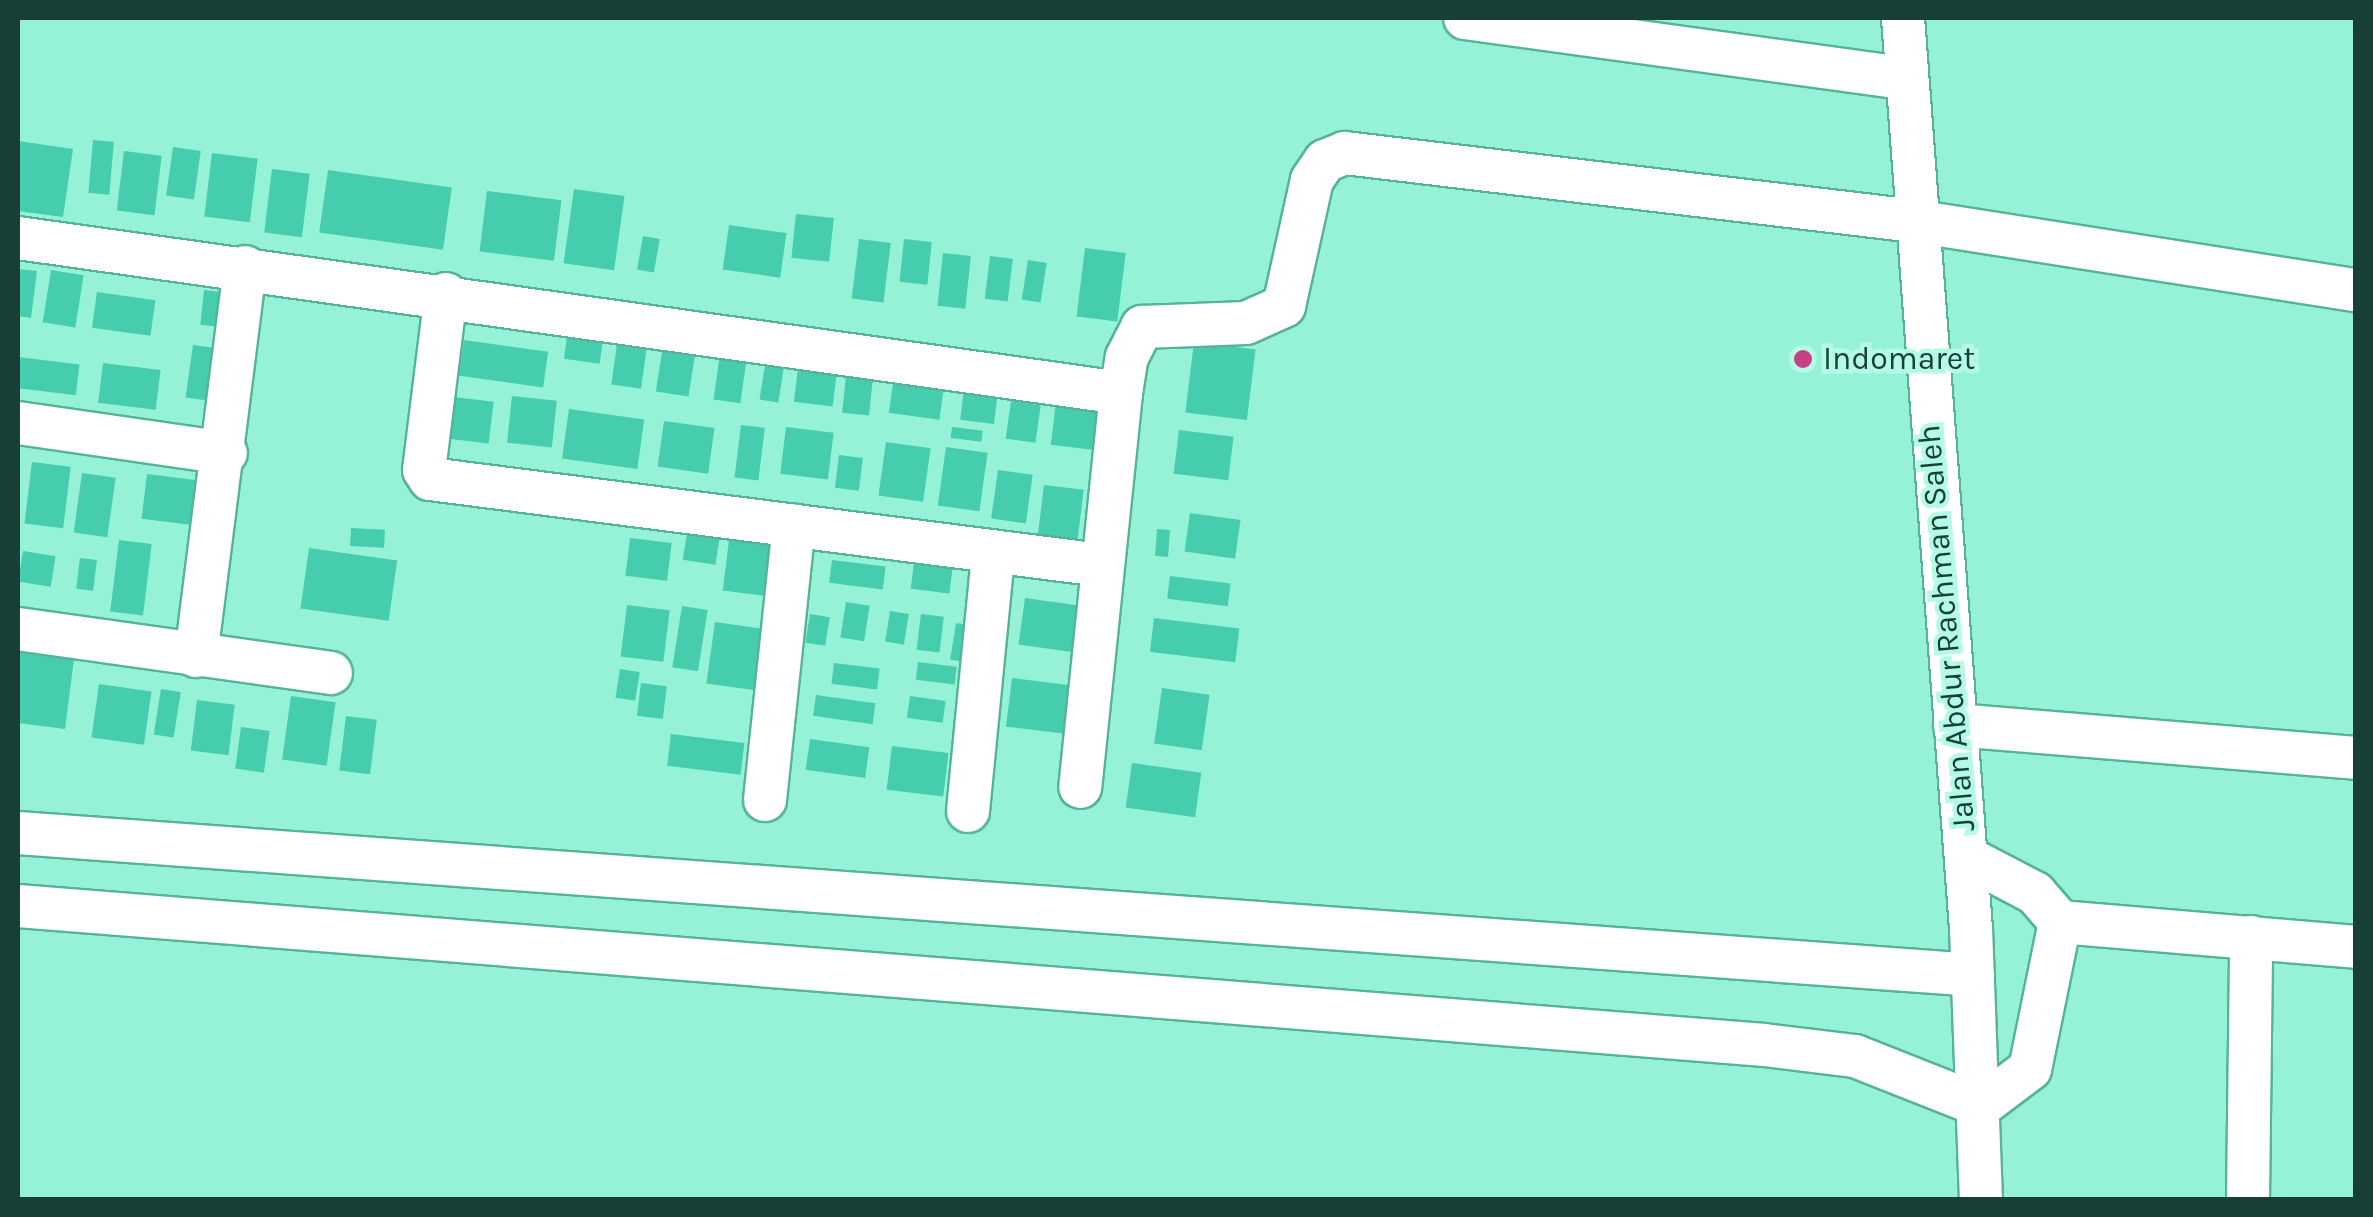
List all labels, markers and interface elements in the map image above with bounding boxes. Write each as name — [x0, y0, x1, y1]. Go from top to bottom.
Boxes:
place label: Indomaret — [1823, 340, 1975, 378]
marker: Indomaret — [1792, 348, 1814, 370]
street label: Jalan Abdur Rachman Saleh — [1910, 423, 1984, 833]

